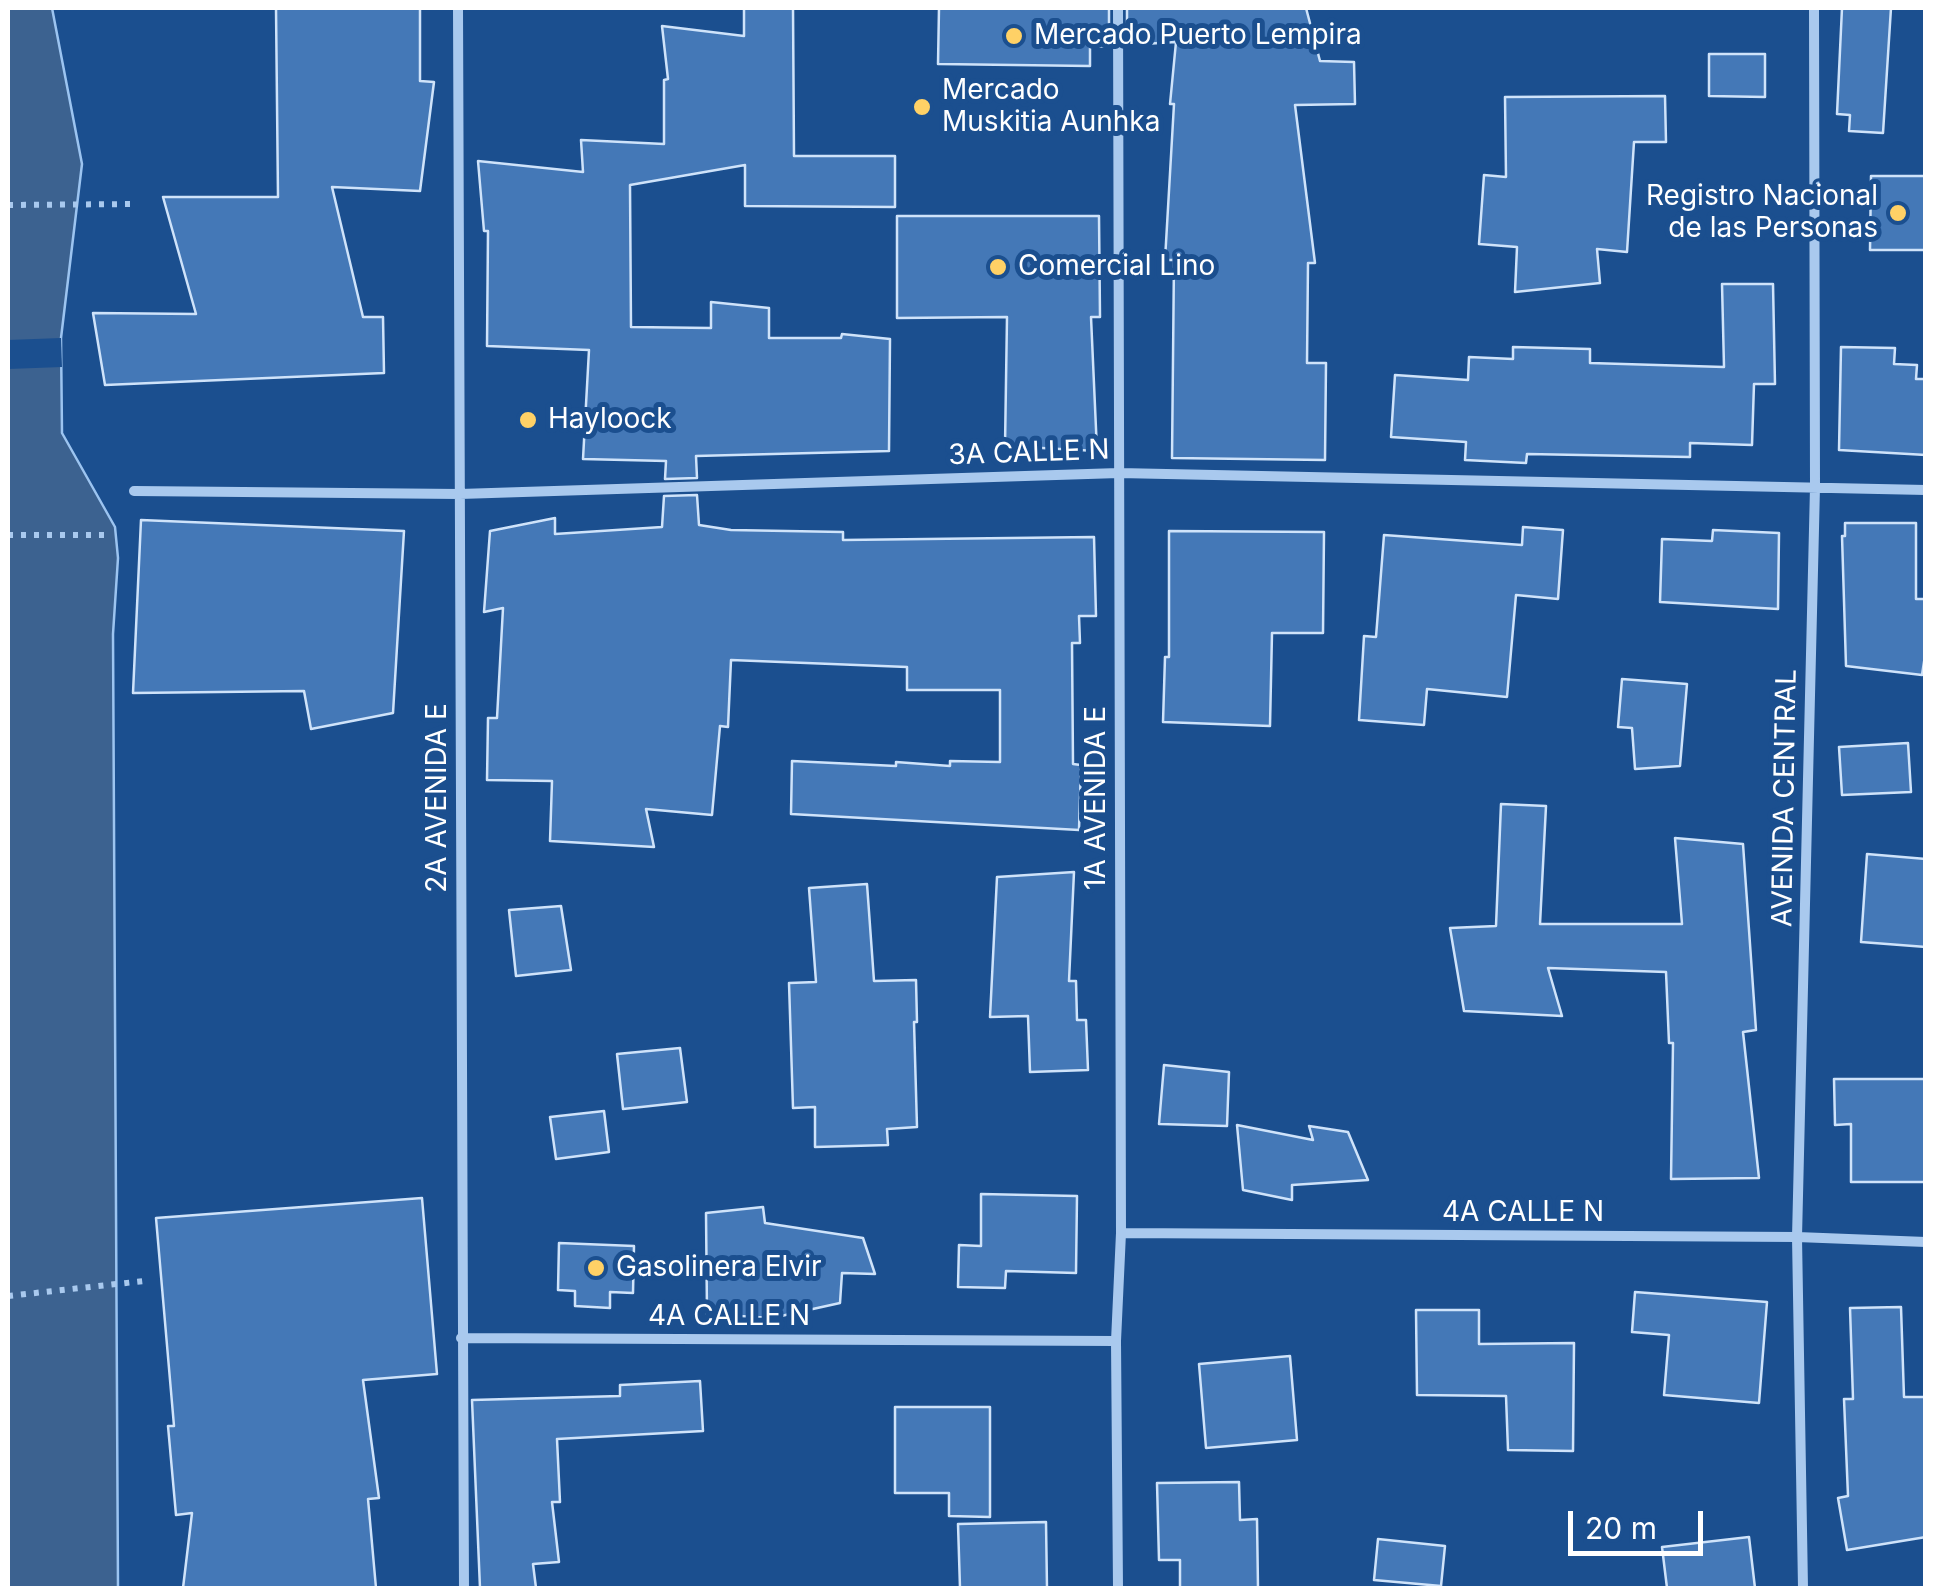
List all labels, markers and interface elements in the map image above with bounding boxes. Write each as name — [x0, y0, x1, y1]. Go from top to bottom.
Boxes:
place label: Mercado Puerto Lempira — [1034, 19, 1362, 53]
marker: Mercado Puerto Lempira — [1003, 25, 1025, 47]
place label: Mercado Muskitia Aunhka — [942, 74, 1160, 140]
marker: Mercado Muskitia Aunhka — [911, 96, 933, 118]
place label: Registro Nacional de las Personas — [1646, 180, 1878, 246]
marker: Registro Nacional de las Personas — [1887, 202, 1909, 224]
place label: Comercial Lino — [1018, 250, 1215, 284]
marker: Comercial Lino — [987, 256, 1009, 278]
place label: Hayloock — [548, 403, 672, 437]
marker: Hayloock — [517, 409, 539, 431]
street label: 3A CALLE N — [948, 433, 1110, 473]
street label: AVENIDA CENTRAL — [1766, 669, 1804, 927]
street label: 2A AVENIDA E — [421, 703, 455, 893]
street label: 1A AVENIDA E — [1080, 706, 1114, 890]
street label: 4A CALLE N — [1442, 1196, 1604, 1230]
place label: Gasolinera Elvir — [616, 1251, 822, 1285]
marker: Gasolinera Elvir — [585, 1257, 607, 1279]
street label: 4A CALLE N — [648, 1300, 810, 1334]
scale bar — [1573, 1491, 1708, 1553]
text: 20 m — [1585, 1510, 1657, 1546]

